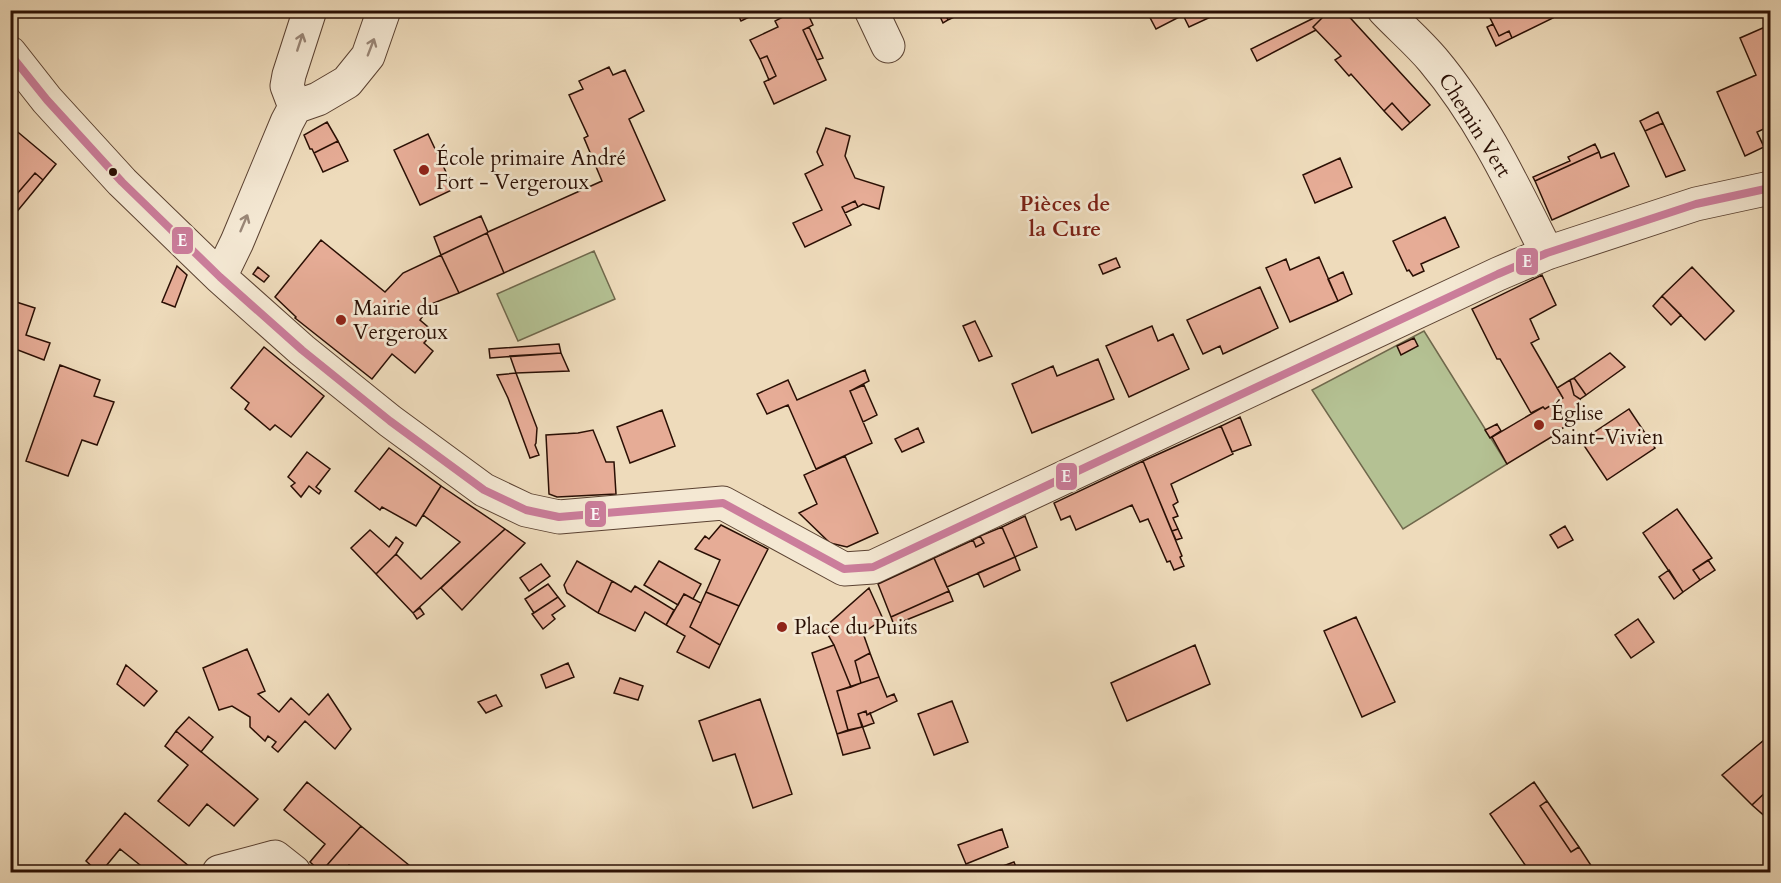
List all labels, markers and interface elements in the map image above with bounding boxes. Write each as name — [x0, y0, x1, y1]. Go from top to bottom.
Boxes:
one-way arrow — [295, 33, 306, 52]
one-way arrow — [366, 39, 377, 57]
street label: Chemin Vert — [1431, 68, 1518, 183]
place label: École primaire André Fort - Vergeroux — [436, 144, 626, 197]
marker: École primaire André Fort - Vergeroux — [417, 163, 431, 177]
unlabelled marker — [107, 166, 119, 178]
district label: Pièces de la Cure — [1020, 189, 1110, 244]
one-way arrow — [239, 215, 250, 233]
line badge: E — [171, 226, 194, 255]
text: E — [177, 230, 187, 252]
line badge: E — [1515, 247, 1539, 276]
text: E — [1522, 251, 1532, 273]
place label: Mairie du Vergeroux — [353, 294, 448, 347]
marker: Mairie du Vergeroux — [334, 313, 348, 327]
place label: Église Saint-Vivien — [1551, 399, 1664, 452]
marker: Église Saint-Vivien — [1532, 418, 1546, 432]
line badge: E — [1055, 462, 1078, 491]
text: E — [1061, 466, 1071, 488]
line badge: E — [584, 500, 607, 528]
text: E — [590, 504, 600, 526]
place label: Place du Puits — [794, 613, 917, 642]
marker: Place du Puits — [775, 620, 789, 634]

